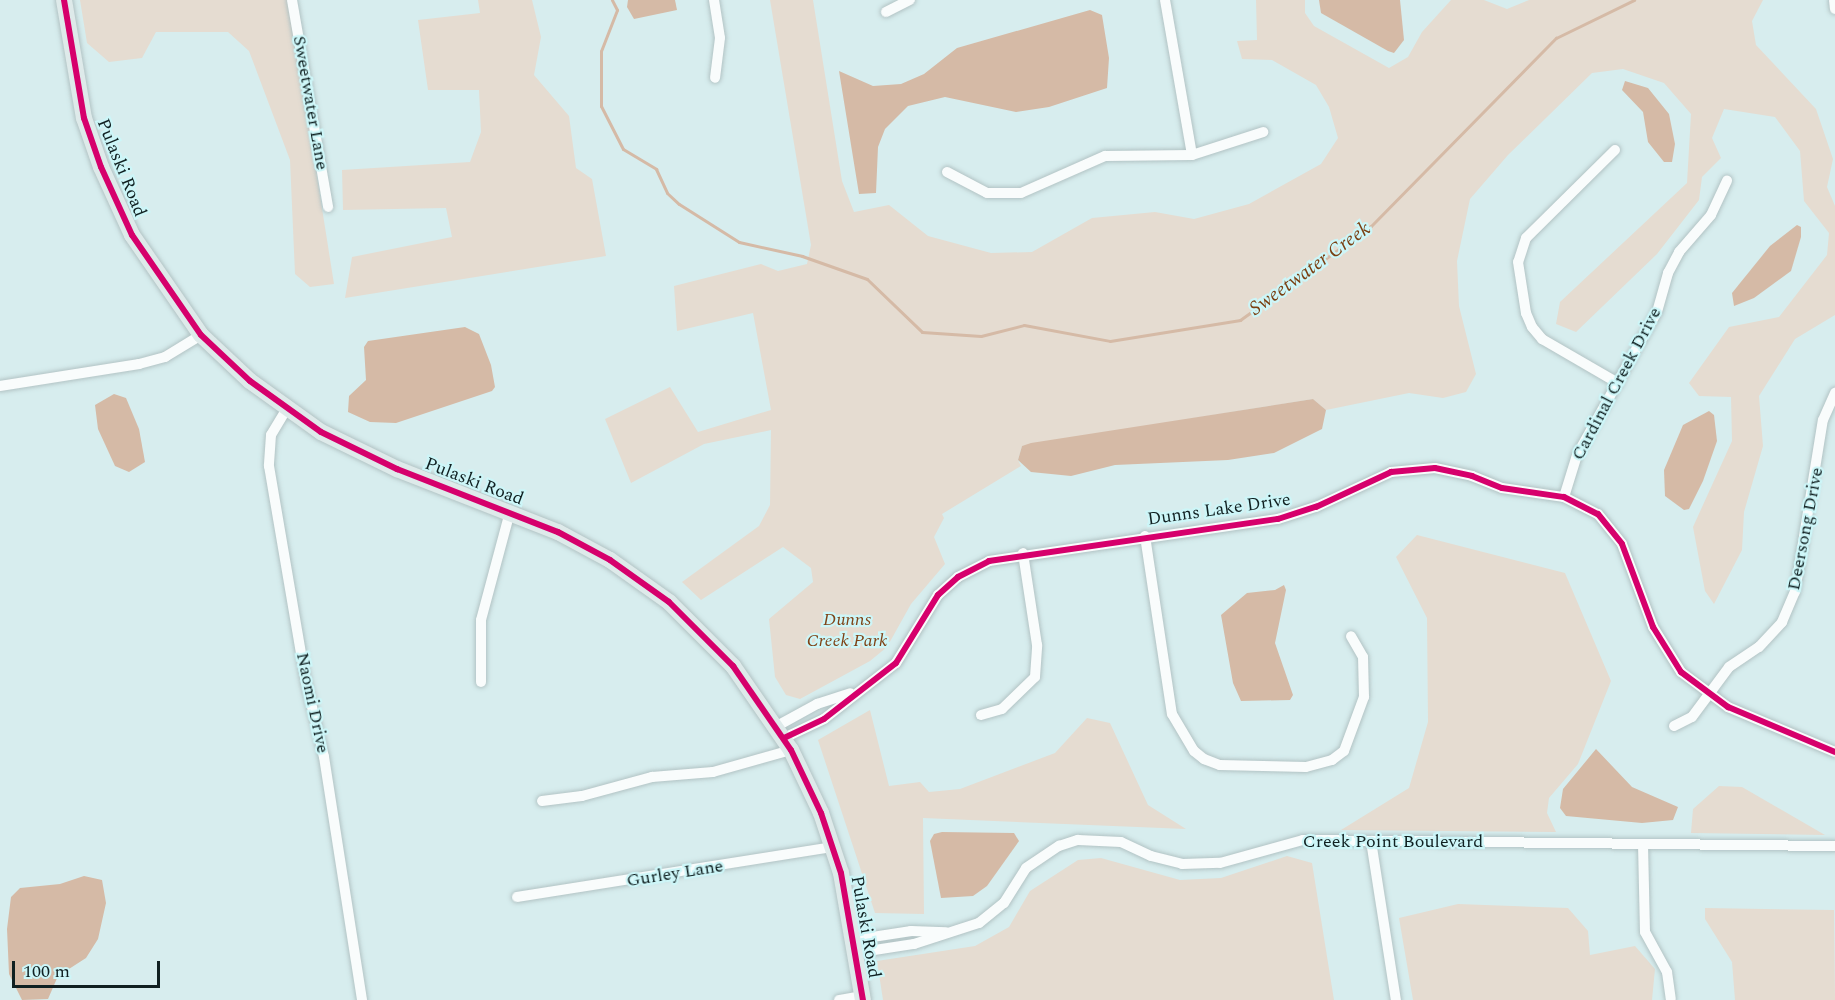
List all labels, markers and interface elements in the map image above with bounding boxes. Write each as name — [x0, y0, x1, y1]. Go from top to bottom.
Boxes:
street label: Sweetwater Lane — [288, 34, 332, 172]
street label: Pulaski Road — [92, 116, 150, 220]
water label: Sweetwater Creek — [1245, 217, 1375, 321]
street label: Cardinal Creek Drive — [1568, 304, 1666, 464]
street label: Pulaski Road — [422, 453, 526, 511]
street label: Deersong Drive — [1783, 466, 1829, 592]
street label: Dunns Lake Drive — [1146, 489, 1292, 531]
park label: Dunns Creek Park — [807, 610, 887, 652]
street label: Naomi Drive — [291, 651, 333, 755]
street label: Creek Point Boulevard — [1303, 831, 1483, 853]
street label: Gurley Lane — [625, 856, 725, 892]
street label: Pulaski Road — [845, 874, 885, 980]
scale bar — [15, 949, 164, 987]
text: 100 m — [23, 958, 70, 985]

